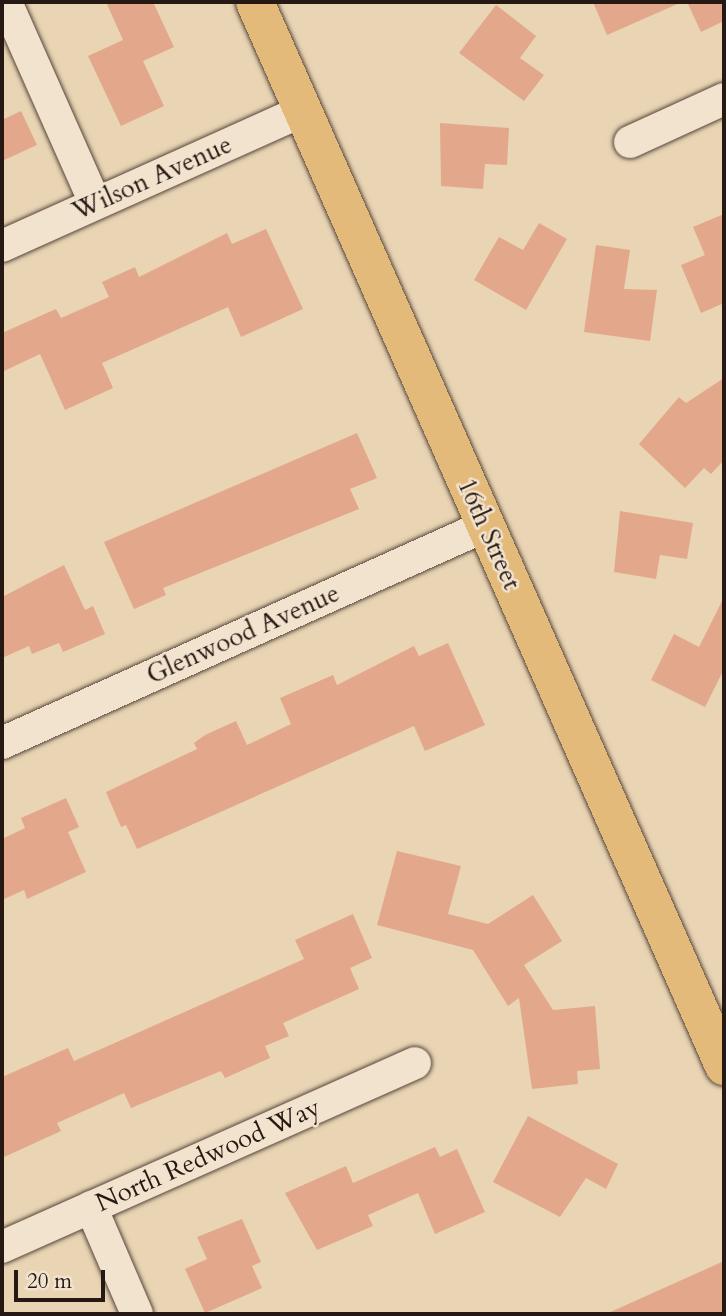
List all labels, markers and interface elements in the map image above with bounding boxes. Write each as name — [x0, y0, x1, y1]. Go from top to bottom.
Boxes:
street label: Wilson Avenue — [67, 129, 237, 227]
street label: 16th Street — [451, 473, 527, 595]
street label: Glenwood Avenue — [142, 577, 344, 691]
street label: North Redwood Way — [91, 1091, 325, 1219]
scale bar — [18, 1256, 108, 1300]
text: 20 m — [27, 1267, 72, 1296]

